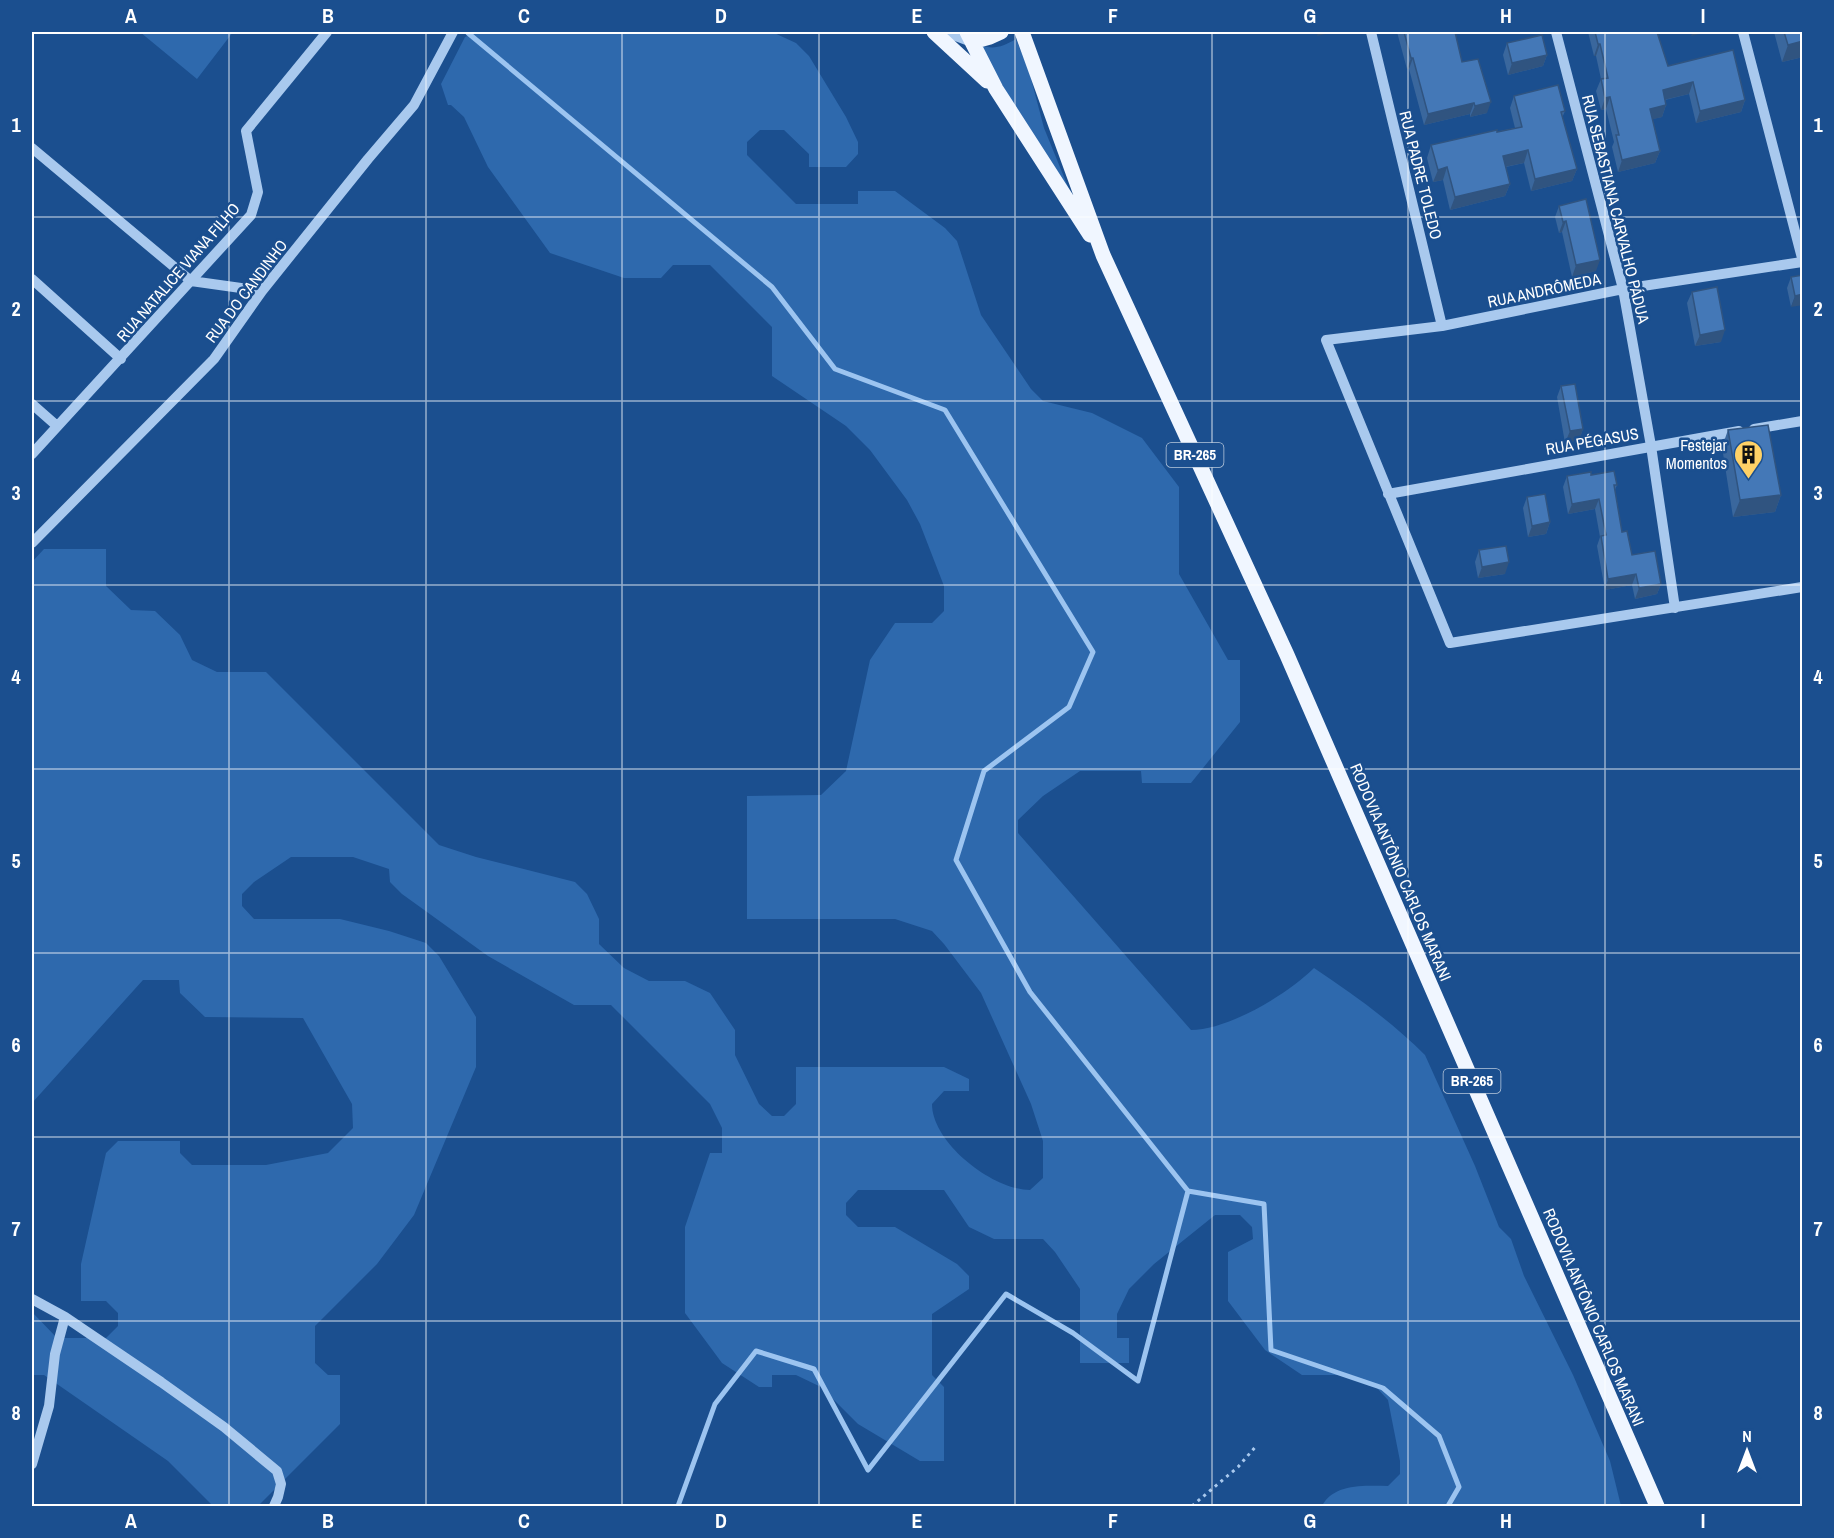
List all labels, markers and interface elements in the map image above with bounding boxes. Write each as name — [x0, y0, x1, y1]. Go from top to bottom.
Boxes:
text: A — [125, 2, 137, 29]
text: B — [322, 2, 334, 29]
text: C — [518, 2, 530, 29]
text: D — [715, 2, 727, 29]
text: E — [912, 2, 923, 29]
text: F — [1108, 2, 1118, 29]
text: G — [1304, 2, 1316, 29]
text: H — [1500, 2, 1512, 29]
text: I — [1701, 2, 1705, 29]
street label: RUA SEBASTIANA CARVALHO PÁDUA — [1577, 92, 1655, 326]
street label: RUA PADRE TOLEDO — [1394, 108, 1448, 242]
text: 1 — [11, 111, 21, 138]
text: 1 — [1813, 111, 1823, 138]
street label: RUA NATALICE VIANA FILHO — [111, 198, 245, 346]
street label: RUA DO CANDINHO — [200, 235, 292, 347]
street label: RUA ANDRÔMEDA — [1485, 267, 1603, 313]
text: 2 — [11, 295, 21, 322]
text: 2 — [1813, 295, 1823, 322]
street label: RUA PÉGASUS — [1544, 422, 1640, 460]
place label: Festejar Momentos — [1666, 434, 1728, 474]
building icon: Festejar Momentos — [1732, 438, 1764, 480]
road number: BR-265 — [1166, 443, 1224, 467]
text: 3 — [11, 479, 21, 506]
text: 3 — [1813, 479, 1823, 506]
text: 4 — [11, 663, 21, 690]
text: 4 — [1813, 663, 1823, 690]
street label: RODOVIA ANTÔNIO CARLOS MARANI — [1345, 760, 1457, 984]
text: 5 — [11, 847, 21, 874]
text: 5 — [1813, 847, 1823, 874]
text: 6 — [11, 1031, 21, 1058]
text: 6 — [1813, 1031, 1823, 1058]
road number: BR-265 — [1444, 1069, 1500, 1093]
street label: RODOVIA ANTÔNIO CARLOS MARANI — [1538, 1205, 1650, 1429]
text: 7 — [11, 1215, 21, 1242]
text: 7 — [1813, 1215, 1823, 1242]
text: 8 — [11, 1399, 21, 1426]
text: 8 — [1813, 1399, 1823, 1426]
north arrow — [1717, 1421, 1777, 1481]
text: N — [1742, 1425, 1752, 1447]
text: A — [125, 1507, 137, 1534]
text: B — [322, 1507, 334, 1534]
text: C — [518, 1507, 530, 1534]
text: D — [715, 1507, 727, 1534]
text: E — [912, 1507, 923, 1534]
text: F — [1108, 1507, 1118, 1534]
text: G — [1304, 1507, 1316, 1534]
text: H — [1500, 1507, 1512, 1534]
text: I — [1701, 1507, 1705, 1534]

